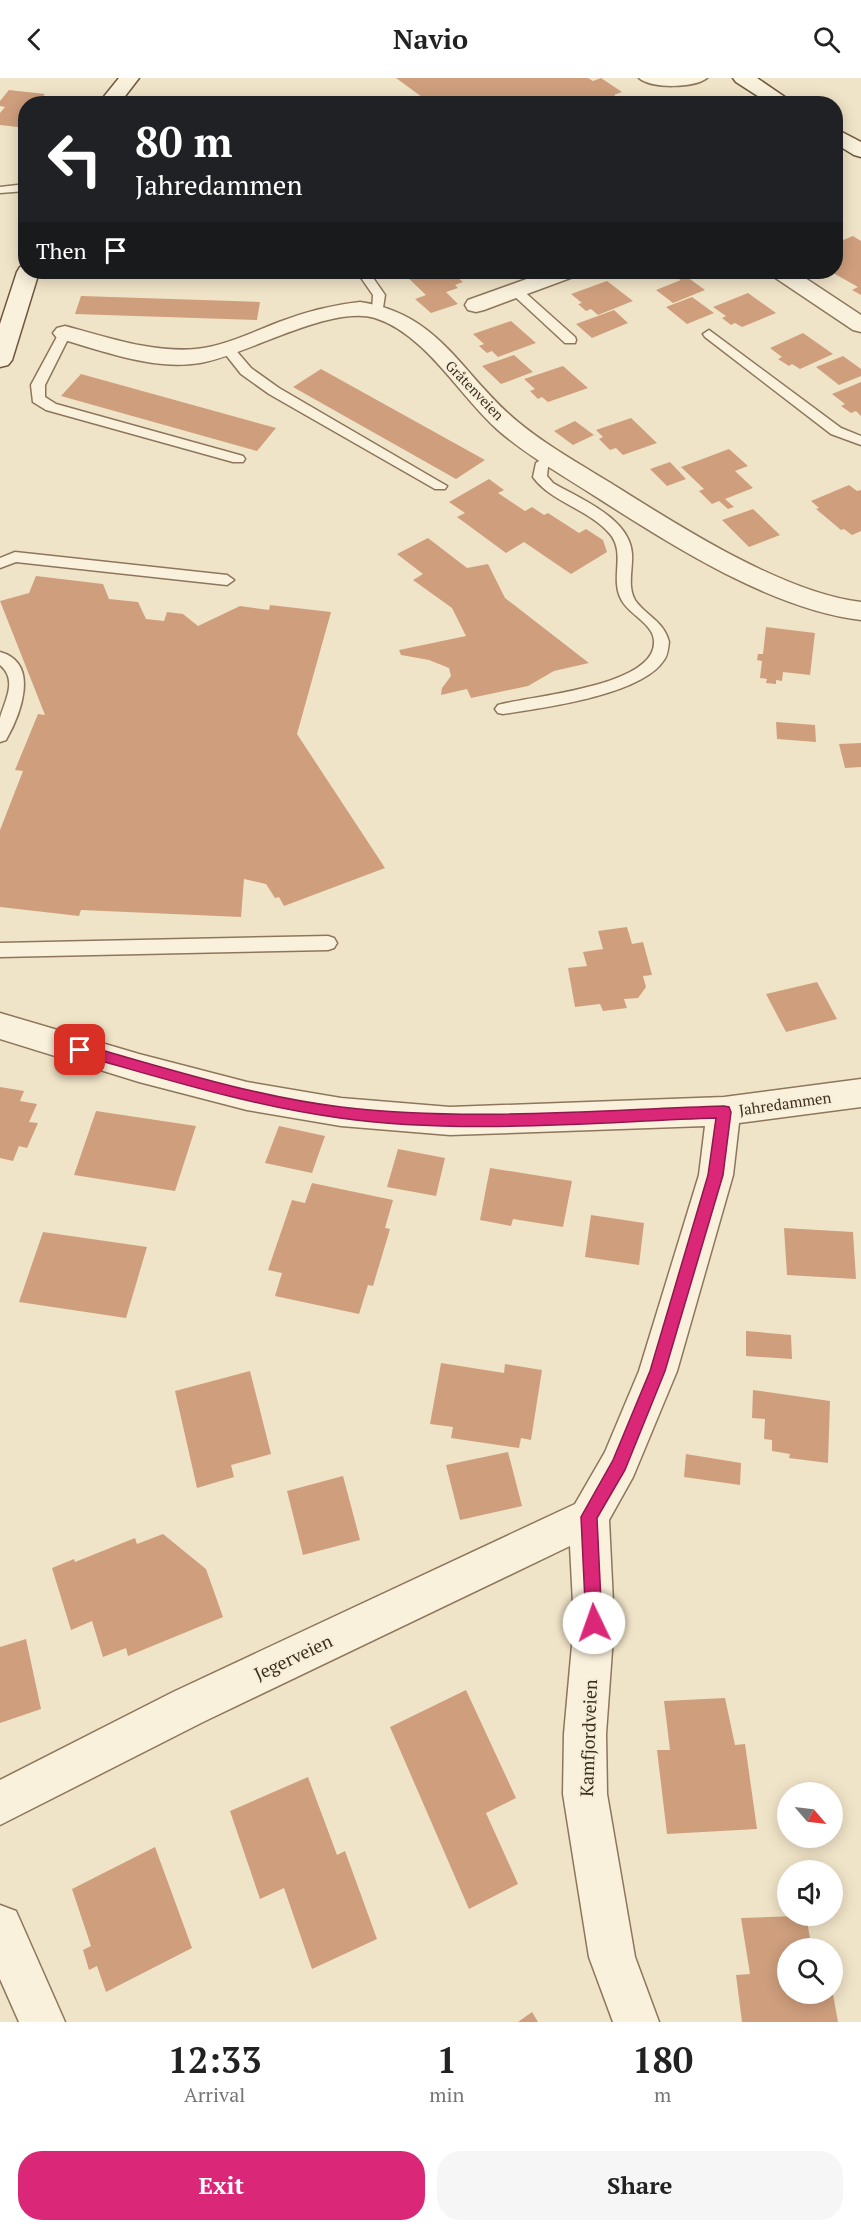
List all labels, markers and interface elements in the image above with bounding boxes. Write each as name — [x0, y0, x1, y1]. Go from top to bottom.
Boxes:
text: Navio — [393, 21, 468, 57]
icon: back — [18, 23, 51, 56]
icon: search — [810, 23, 843, 56]
text: 80 m — [135, 113, 233, 169]
icon: left — [36, 120, 114, 198]
text: Jahredammen — [135, 167, 302, 203]
icon: arrive — [99, 234, 132, 267]
text: Then — [36, 236, 87, 265]
street label: Gråtenveien — [442, 356, 509, 424]
pin — [54, 1024, 105, 1075]
icon: arrive — [63, 1033, 96, 1066]
street label: Jahredammen — [738, 1087, 833, 1119]
position arrow — [562, 1591, 626, 1655]
street label: Jegerveien — [250, 1628, 336, 1686]
street label: Kamfjordveien — [574, 1679, 602, 1797]
north arrow — [777, 1782, 843, 1848]
map controls — [777, 1782, 843, 2004]
button: sound — [777, 1860, 843, 1926]
button: search — [777, 1938, 843, 2004]
text: 12:33 — [168, 2036, 261, 2083]
text: 1 — [437, 2036, 457, 2083]
text: 180 — [632, 2036, 693, 2083]
text: Arrival — [184, 2081, 245, 2108]
text: min — [429, 2081, 464, 2108]
text: m — [654, 2081, 671, 2108]
button: Exit — [18, 2151, 425, 2220]
button: Share — [437, 2151, 843, 2220]

